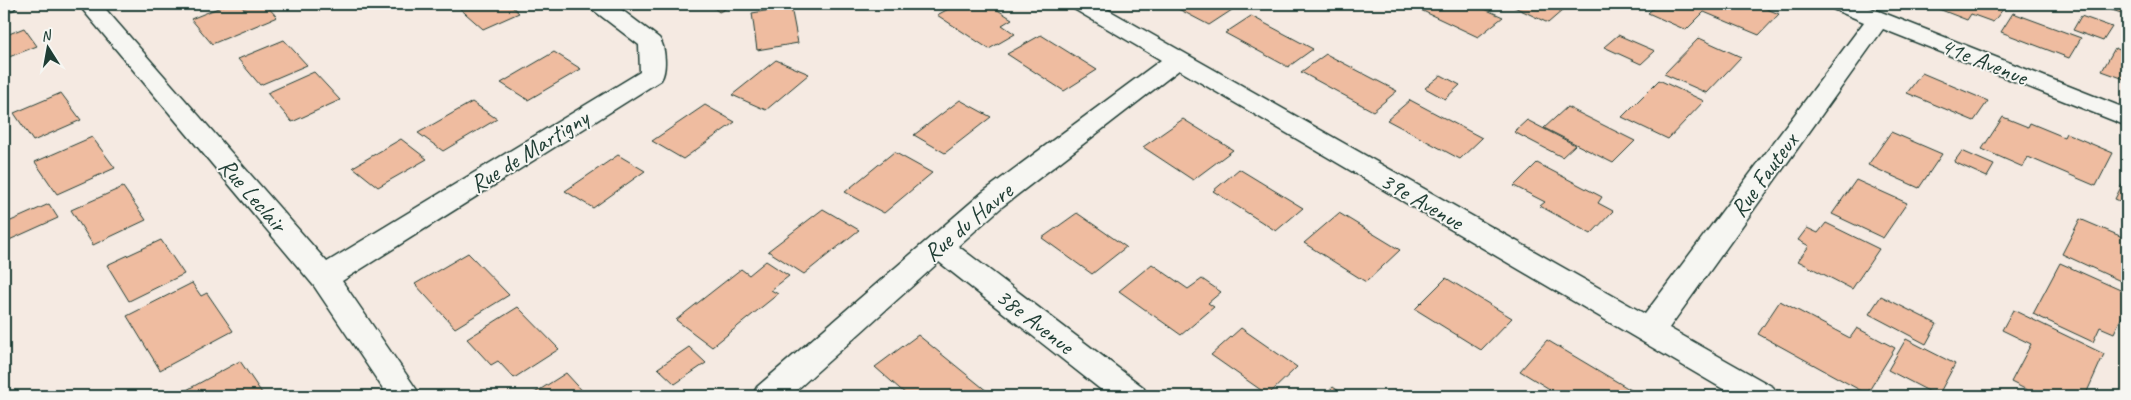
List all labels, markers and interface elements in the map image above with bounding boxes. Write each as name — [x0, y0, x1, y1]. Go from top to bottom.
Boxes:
north arrow — [22, 22, 72, 72]
text: N — [40, 26, 54, 45]
street label: 41e Avenue — [1936, 30, 2034, 93]
street label: Rue de Martigny — [464, 102, 595, 199]
street label: Rue Fauteux — [1723, 126, 1806, 223]
street label: Rue Leclair — [213, 152, 295, 240]
street label: 39e Avenue — [1375, 165, 1471, 238]
street label: Rue du Havre — [917, 175, 1020, 268]
street label: 38e Avenue — [990, 281, 1082, 362]

